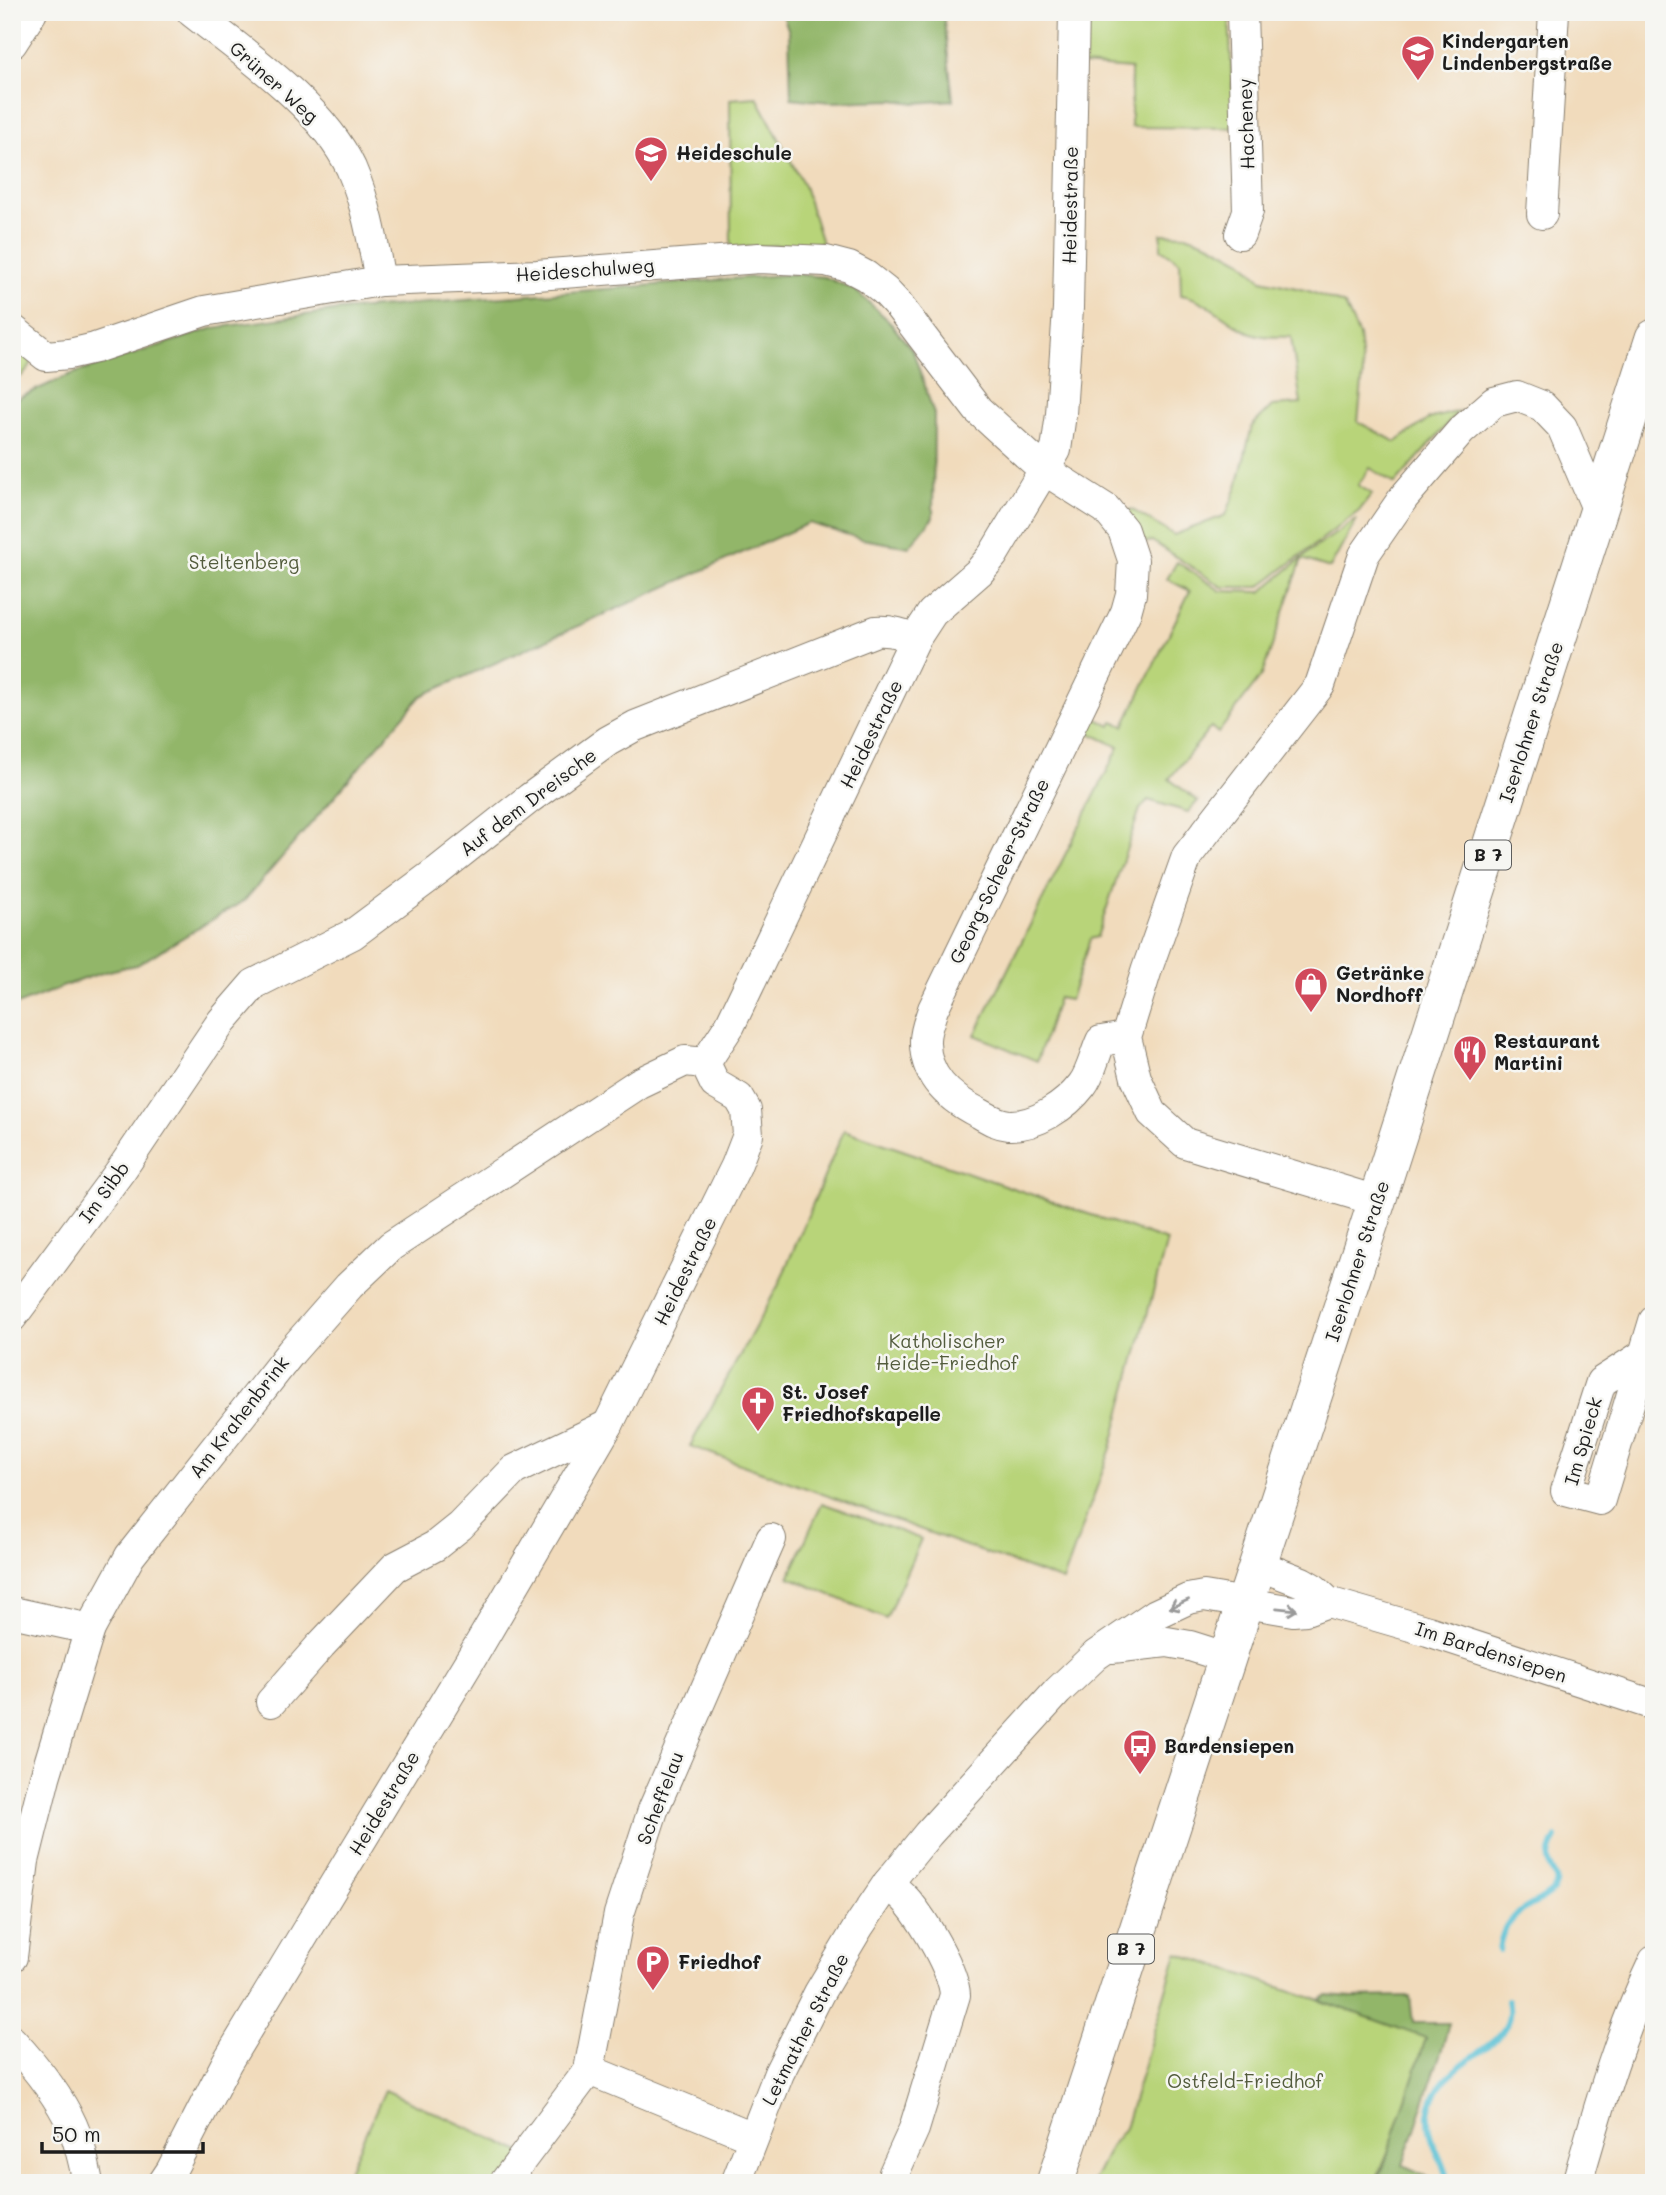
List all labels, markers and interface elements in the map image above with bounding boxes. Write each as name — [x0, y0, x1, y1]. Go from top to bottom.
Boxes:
place label: Kindergarten Lindenbergstraße — [1442, 28, 1612, 75]
school or university icon: Kindergarten Lindenbergstraße — [1399, 33, 1437, 82]
street label: Grüner Weg — [225, 35, 324, 128]
street label: Hacheney — [1231, 78, 1260, 170]
school or university icon: Heideschule — [632, 134, 670, 183]
place label: Heideschule — [676, 140, 792, 165]
street label: Heidestraße — [1056, 146, 1083, 264]
street label: Heideschulweg — [515, 252, 655, 287]
park label: Steltenberg — [189, 549, 299, 574]
street label: Iserlohner Straße — [1493, 638, 1568, 805]
street label: Heidestraße — [834, 675, 908, 792]
street label: Auf dem Dreische — [454, 742, 601, 861]
street label: Georg-Scheer-Straße — [943, 774, 1054, 968]
road number: B 7 — [1465, 840, 1511, 870]
place label: Getränke Nordhoff — [1336, 960, 1424, 1007]
shop icon: Getränke Nordhoff — [1292, 965, 1330, 1014]
place label: Restaurant Martini — [1494, 1028, 1600, 1075]
restaurant icon: Restaurant Martini — [1451, 1033, 1489, 1082]
street label: Im Sibb — [73, 1156, 134, 1227]
street label: Iserlohner Straße — [1319, 1177, 1394, 1344]
street label: Heidestraße — [648, 1212, 722, 1329]
park label: Katholischer Heide-Friedhof — [876, 1328, 1019, 1375]
street label: Am Krahenbrink — [183, 1351, 294, 1483]
place label: St. Josef Friedhofskapelle — [782, 1379, 941, 1426]
church icon: St. Josef Friedhofskapelle — [739, 1384, 777, 1433]
street label: Im Spieck — [1558, 1394, 1607, 1488]
one-way arrow — [1169, 1598, 1191, 1611]
one-way arrow — [1276, 1603, 1298, 1616]
street label: Im Bardensiepen — [1412, 1615, 1570, 1688]
bus stop icon: Bardensiepen — [1121, 1727, 1159, 1776]
place label: Bardensiepen — [1164, 1733, 1294, 1758]
street label: Heidestraße — [343, 1746, 425, 1860]
street label: Scheffelau — [630, 1748, 689, 1848]
road number: B 7 — [1108, 1935, 1154, 1964]
parking icon: Friedhof — [634, 1943, 672, 1992]
street label: Letmather Straße — [755, 1948, 854, 2109]
place label: Friedhof — [678, 1949, 761, 1974]
park label: Ostfeld-Friedhof — [1167, 2068, 1323, 2093]
scale bar — [42, 2111, 203, 2155]
text: 50 m — [52, 2120, 101, 2147]

